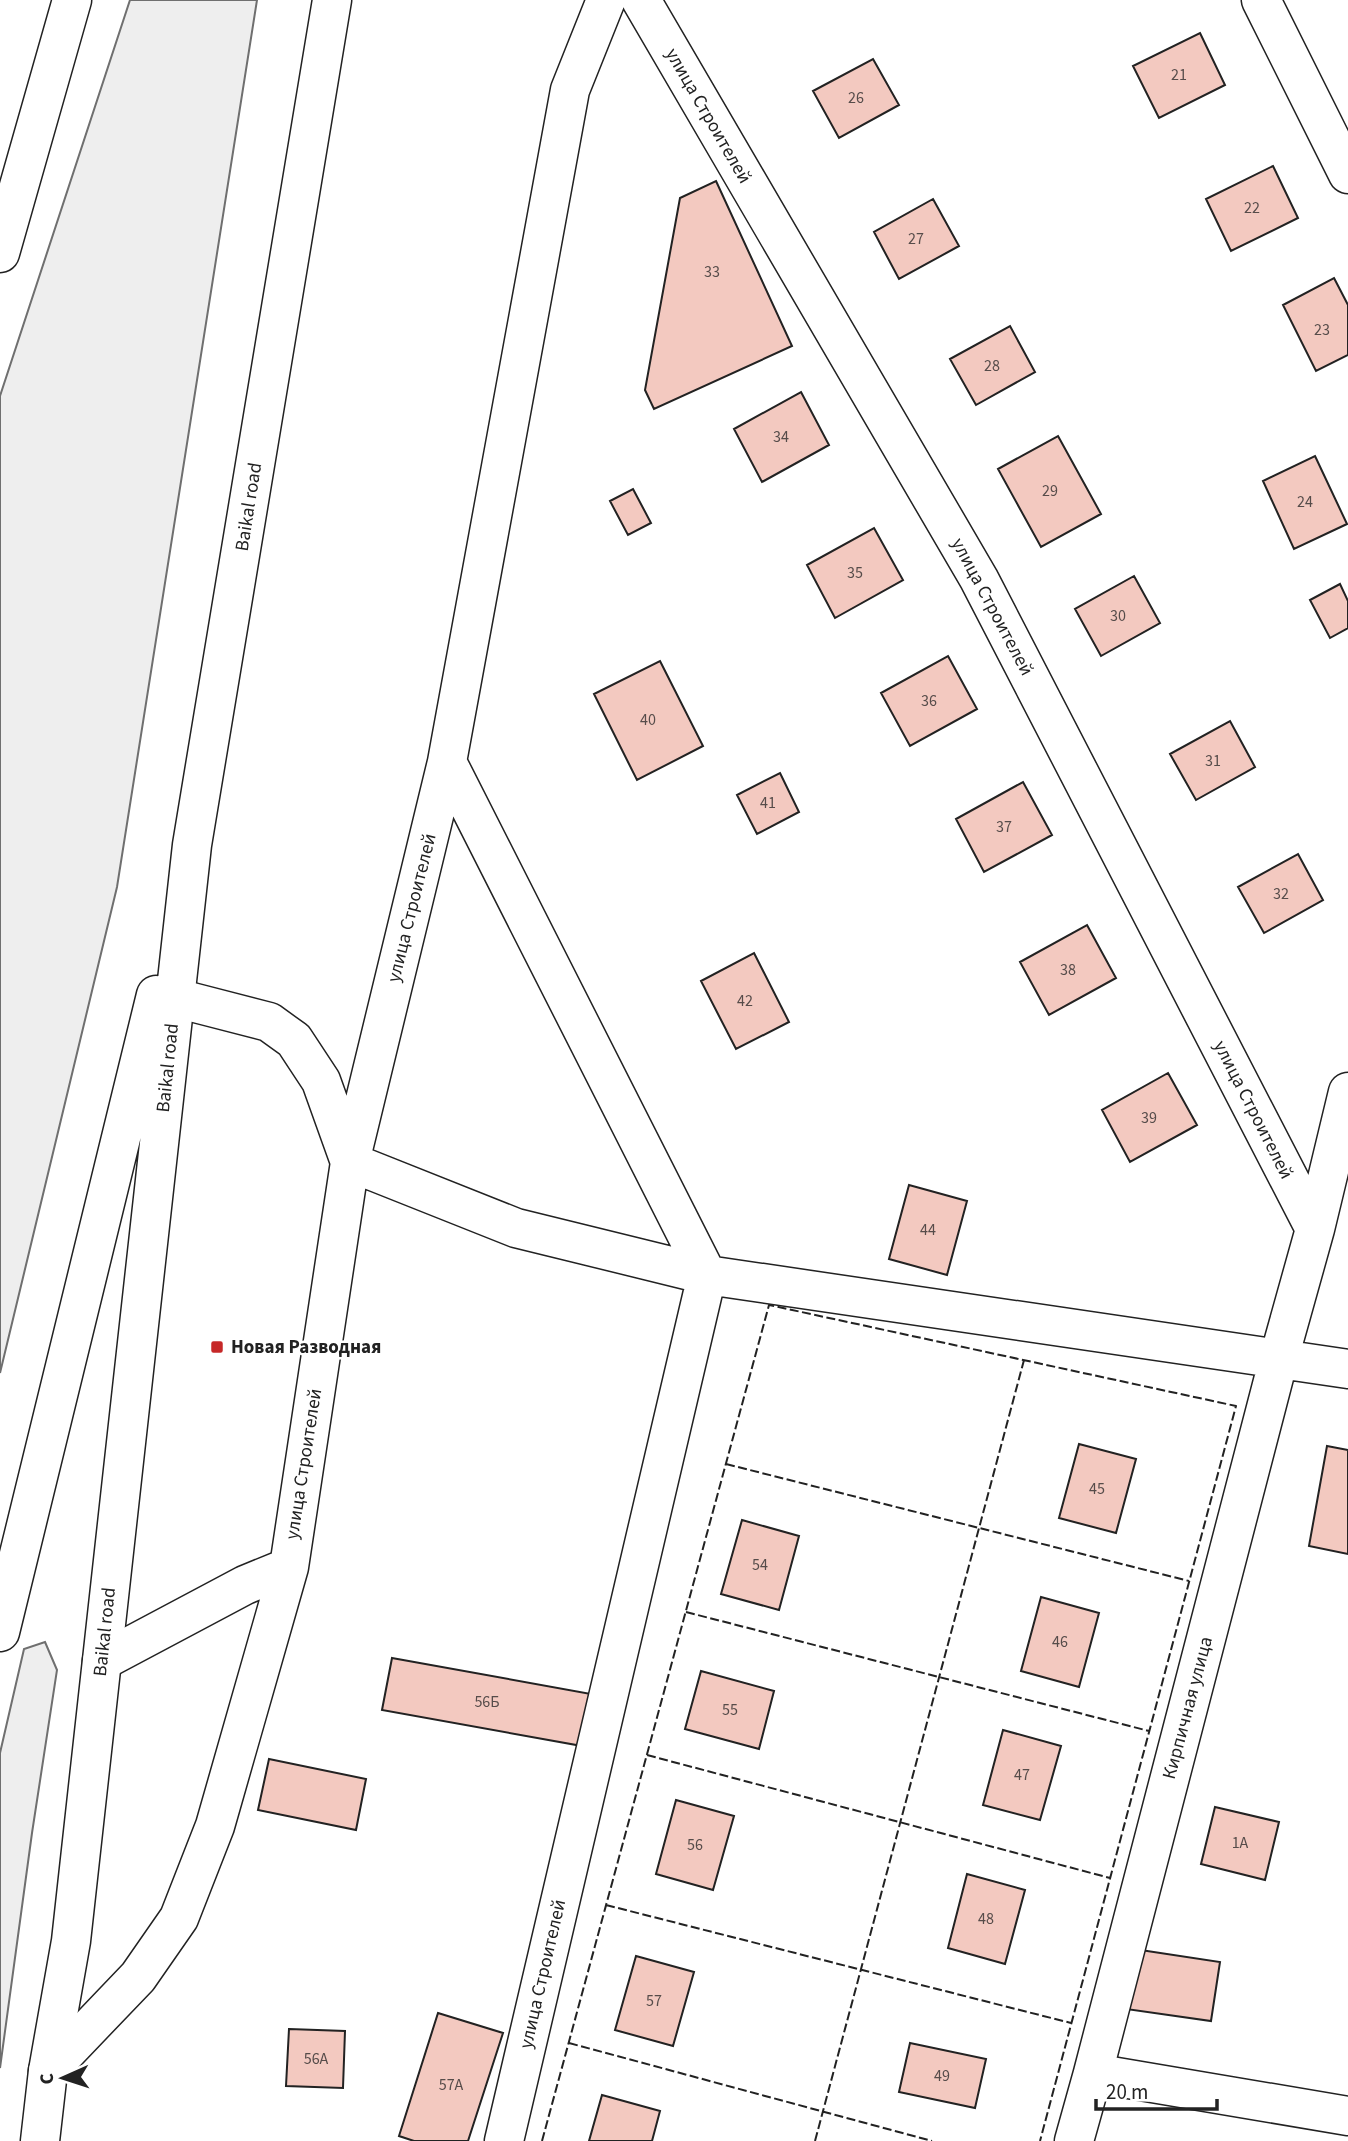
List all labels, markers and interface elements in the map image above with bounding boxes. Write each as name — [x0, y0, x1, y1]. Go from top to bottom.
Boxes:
street label: улица Строителей — [658, 43, 758, 189]
house number: 21 — [1171, 64, 1187, 86]
house number: 26 — [848, 87, 864, 109]
house number: 22 — [1244, 197, 1260, 219]
house number: 27 — [908, 228, 924, 250]
house number: 33 — [704, 261, 720, 283]
house number: 23 — [1314, 319, 1330, 341]
house number: 28 — [984, 355, 1000, 377]
house number: 34 — [773, 426, 789, 448]
street label: Baikal road — [229, 461, 269, 553]
house number: 29 — [1042, 480, 1058, 502]
house number: 24 — [1297, 491, 1313, 513]
street label: улица Строителей — [944, 533, 1040, 681]
house number: 35 — [847, 562, 863, 584]
house number: 30 — [1110, 605, 1126, 627]
house number: 36 — [921, 690, 937, 712]
house number: 40 — [640, 709, 656, 731]
house number: 31 — [1205, 750, 1221, 772]
house number: 41 — [760, 792, 776, 814]
house number: 37 — [996, 816, 1012, 838]
street label: улица Строителей — [380, 831, 444, 985]
house number: 32 — [1273, 883, 1289, 905]
house number: 38 — [1060, 959, 1076, 981]
house number: 42 — [737, 990, 753, 1012]
street label: Baikal road — [150, 1022, 186, 1114]
street label: улица Строителей — [1206, 1036, 1300, 1184]
house number: 39 — [1141, 1107, 1157, 1129]
house number: 44 — [920, 1219, 936, 1241]
place label: Новая Разводная — [231, 1334, 381, 1361]
marker: Новая Разводная — [209, 1339, 225, 1355]
street label: улица Строителей — [279, 1387, 329, 1541]
house number: 45 — [1089, 1478, 1105, 1500]
house number: 54 — [752, 1554, 768, 1576]
street label: Baikal road — [87, 1586, 123, 1678]
house number: 46 — [1052, 1631, 1068, 1653]
street label: Кирпичная улица — [1156, 1634, 1220, 1782]
house number: 56Б — [474, 1691, 500, 1713]
house number: 55 — [722, 1699, 738, 1721]
house number: 47 — [1014, 1764, 1030, 1786]
house number: 1А — [1232, 1832, 1249, 1854]
house number: 56 — [687, 1834, 703, 1856]
street label: улица Строителей — [513, 1897, 573, 2051]
house number: 48 — [978, 1908, 994, 1930]
house number: 57 — [646, 1990, 662, 2012]
north arrow — [28, 2043, 98, 2113]
house number: 56А — [304, 2048, 329, 2070]
house number: 49 — [934, 2065, 950, 2087]
scale bar — [1096, 2068, 1217, 2112]
text: С — [34, 2073, 61, 2085]
house number: 57А — [439, 2074, 464, 2096]
text: 20 m — [1106, 2077, 1148, 2107]

